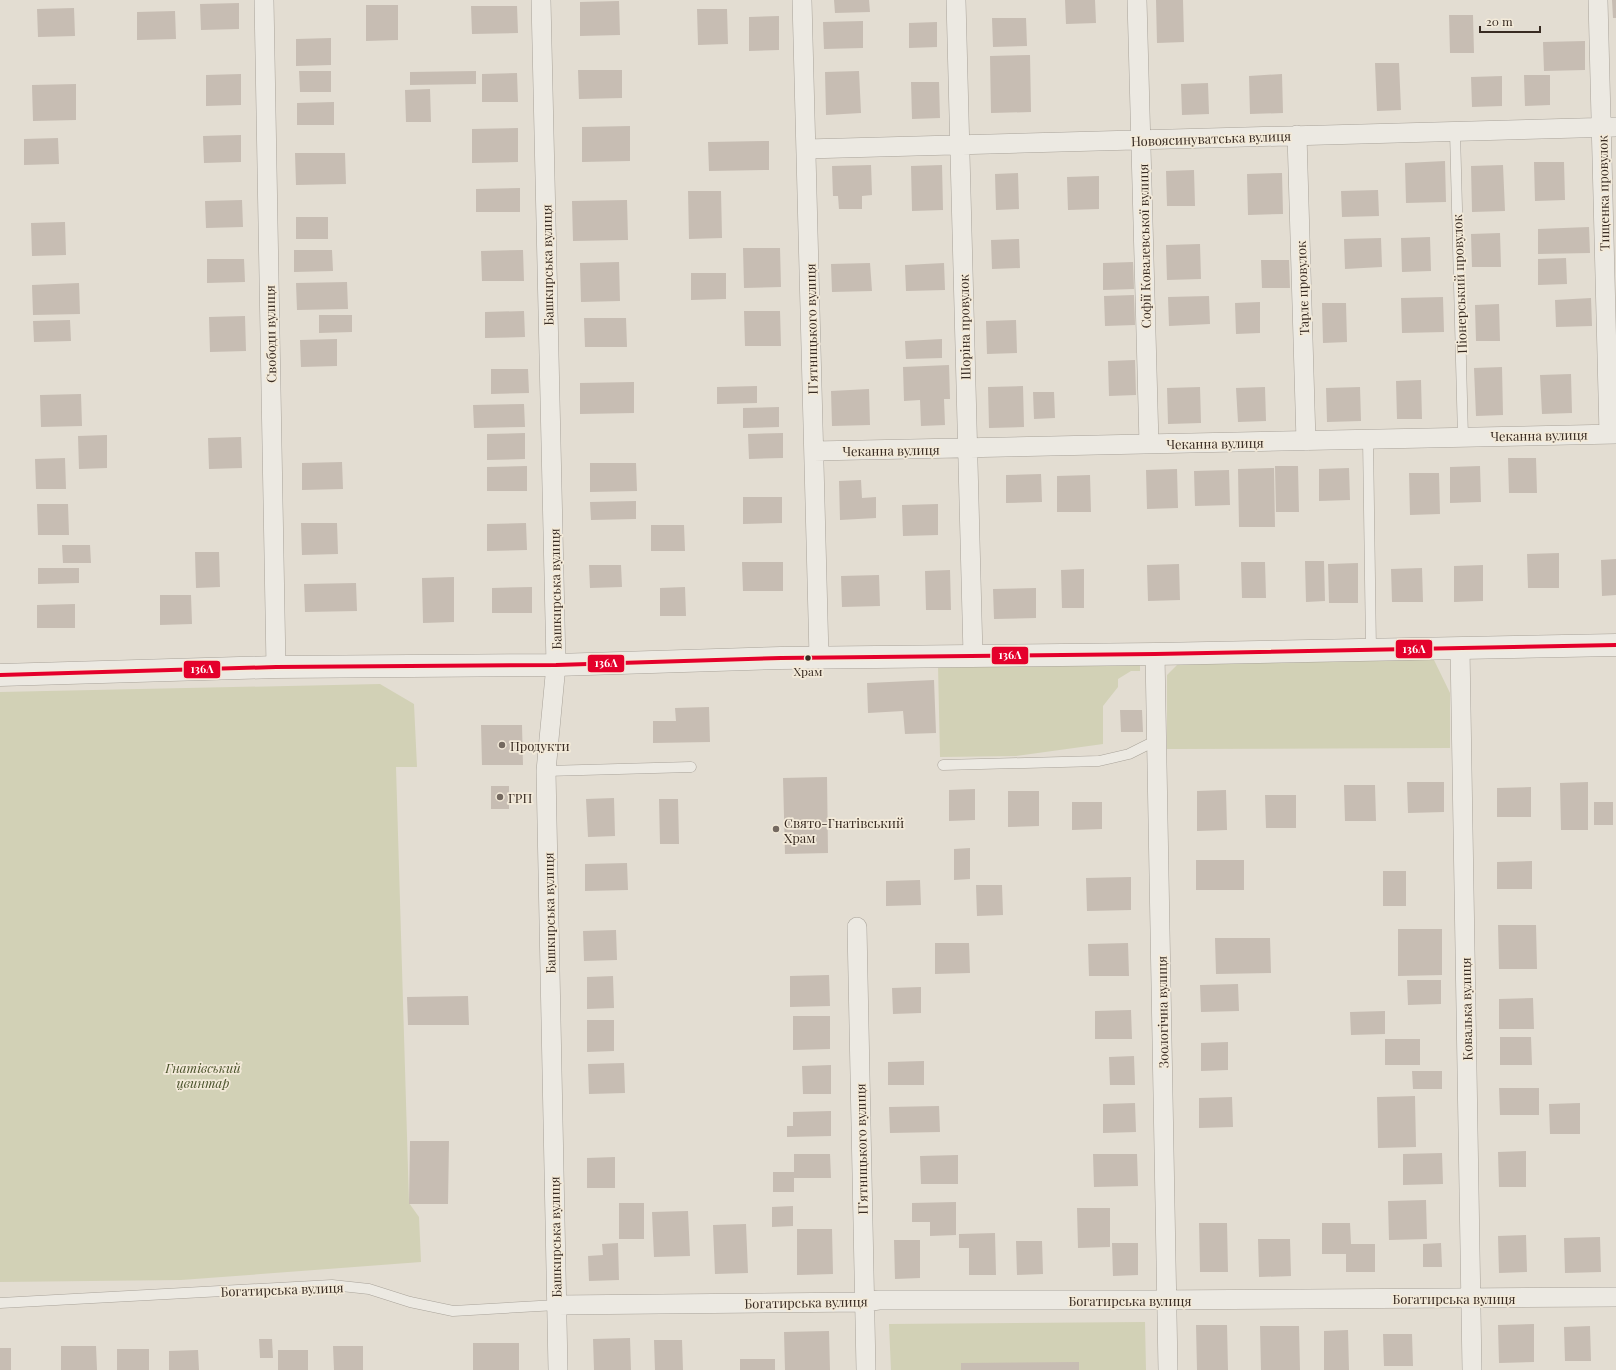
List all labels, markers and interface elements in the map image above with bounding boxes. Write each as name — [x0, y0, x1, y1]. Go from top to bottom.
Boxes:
scale bar — [1480, 8, 1540, 34]
text: 20 m — [1486, 13, 1513, 29]
street label: Новоясинуватська вулиця — [1131, 127, 1291, 149]
street label: Тищенка провулок — [1593, 135, 1613, 251]
street label: Софії Ковалевської вулиця — [1134, 164, 1154, 328]
street label: Башкирська вулиця — [537, 204, 557, 326]
street label: Пiонерський провулок — [1448, 213, 1470, 354]
street label: Тарлє провулок — [1292, 240, 1312, 336]
street label: П’ятницького вулиця — [801, 263, 821, 395]
street label: Шоріна провулок — [955, 273, 973, 380]
street label: Свободи вулиця — [261, 285, 279, 383]
street label: Чеканна вулиця — [1490, 426, 1588, 444]
street label: Чеканна вулиця — [1166, 434, 1264, 452]
street label: Чеканна вулиця — [842, 441, 940, 459]
street label: Башкирська вулиця — [545, 528, 565, 650]
line badge: 136А — [1395, 639, 1433, 659]
text: 136А — [1402, 641, 1426, 656]
line badge: 136А — [991, 646, 1029, 665]
text: 136А — [998, 647, 1022, 662]
marker: Храм — [803, 653, 813, 663]
line badge: 136А — [587, 654, 625, 673]
text: 136А — [594, 655, 618, 670]
line badge: 136А — [183, 660, 221, 679]
text: 136А — [190, 661, 214, 676]
place label: Храм — [793, 663, 823, 679]
place label: Продукти — [510, 737, 570, 754]
marker: Продукти — [497, 740, 507, 750]
place label: ГРП — [508, 789, 532, 806]
marker: ГРП — [495, 792, 505, 802]
place label: Свято-Гнатівський Храм — [784, 814, 904, 846]
marker: Свято-Гнатівський Храм — [771, 824, 781, 834]
street label: Башкирська вулиця — [539, 852, 559, 974]
street label: Зоологічна вулиця — [1153, 956, 1171, 1068]
street label: Ковалька вулиця — [1457, 957, 1475, 1061]
park label: Гнатівський цвинтар — [164, 1059, 241, 1091]
street label: П’ятницького вулиця — [851, 1083, 871, 1215]
street label: Башкирська вулиця — [545, 1176, 565, 1298]
street label: Богатирська вулиця — [220, 1278, 344, 1300]
street label: Богатирська вулиця — [1392, 1290, 1516, 1307]
street label: Богатирська вулиця — [744, 1292, 868, 1312]
street label: Богатирська вулиця — [1068, 1292, 1192, 1309]

